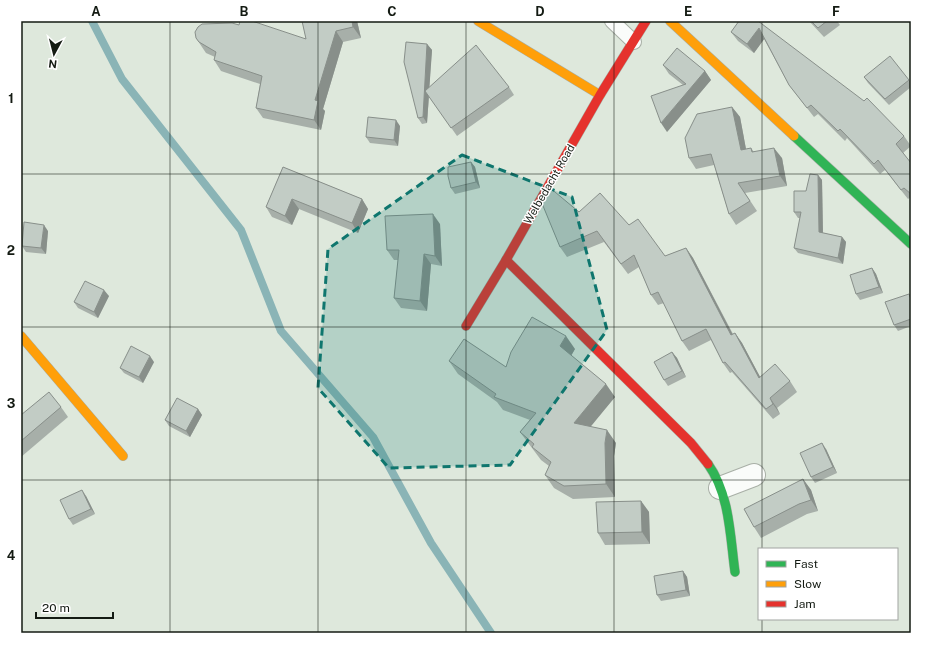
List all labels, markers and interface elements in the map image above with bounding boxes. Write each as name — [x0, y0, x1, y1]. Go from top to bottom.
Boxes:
text: A — [91, 4, 101, 19]
text: B — [240, 4, 249, 19]
text: C — [387, 4, 397, 19]
text: D — [535, 4, 545, 19]
text: E — [684, 4, 692, 19]
text: F — [832, 4, 840, 19]
north arrow — [34, 34, 74, 74]
text: N — [48, 57, 58, 70]
text: 1 — [8, 91, 14, 106]
street label: Welbedacht Road — [521, 142, 577, 226]
text: 2 — [7, 243, 15, 258]
text: 3 — [7, 396, 16, 411]
text: 4 — [7, 548, 16, 563]
legend — [758, 548, 898, 620]
text: Fast — [794, 557, 819, 571]
text: Slow — [794, 577, 822, 591]
scale bar — [36, 594, 113, 620]
text: Jam — [794, 597, 816, 611]
text: 20 m — [42, 601, 70, 615]

